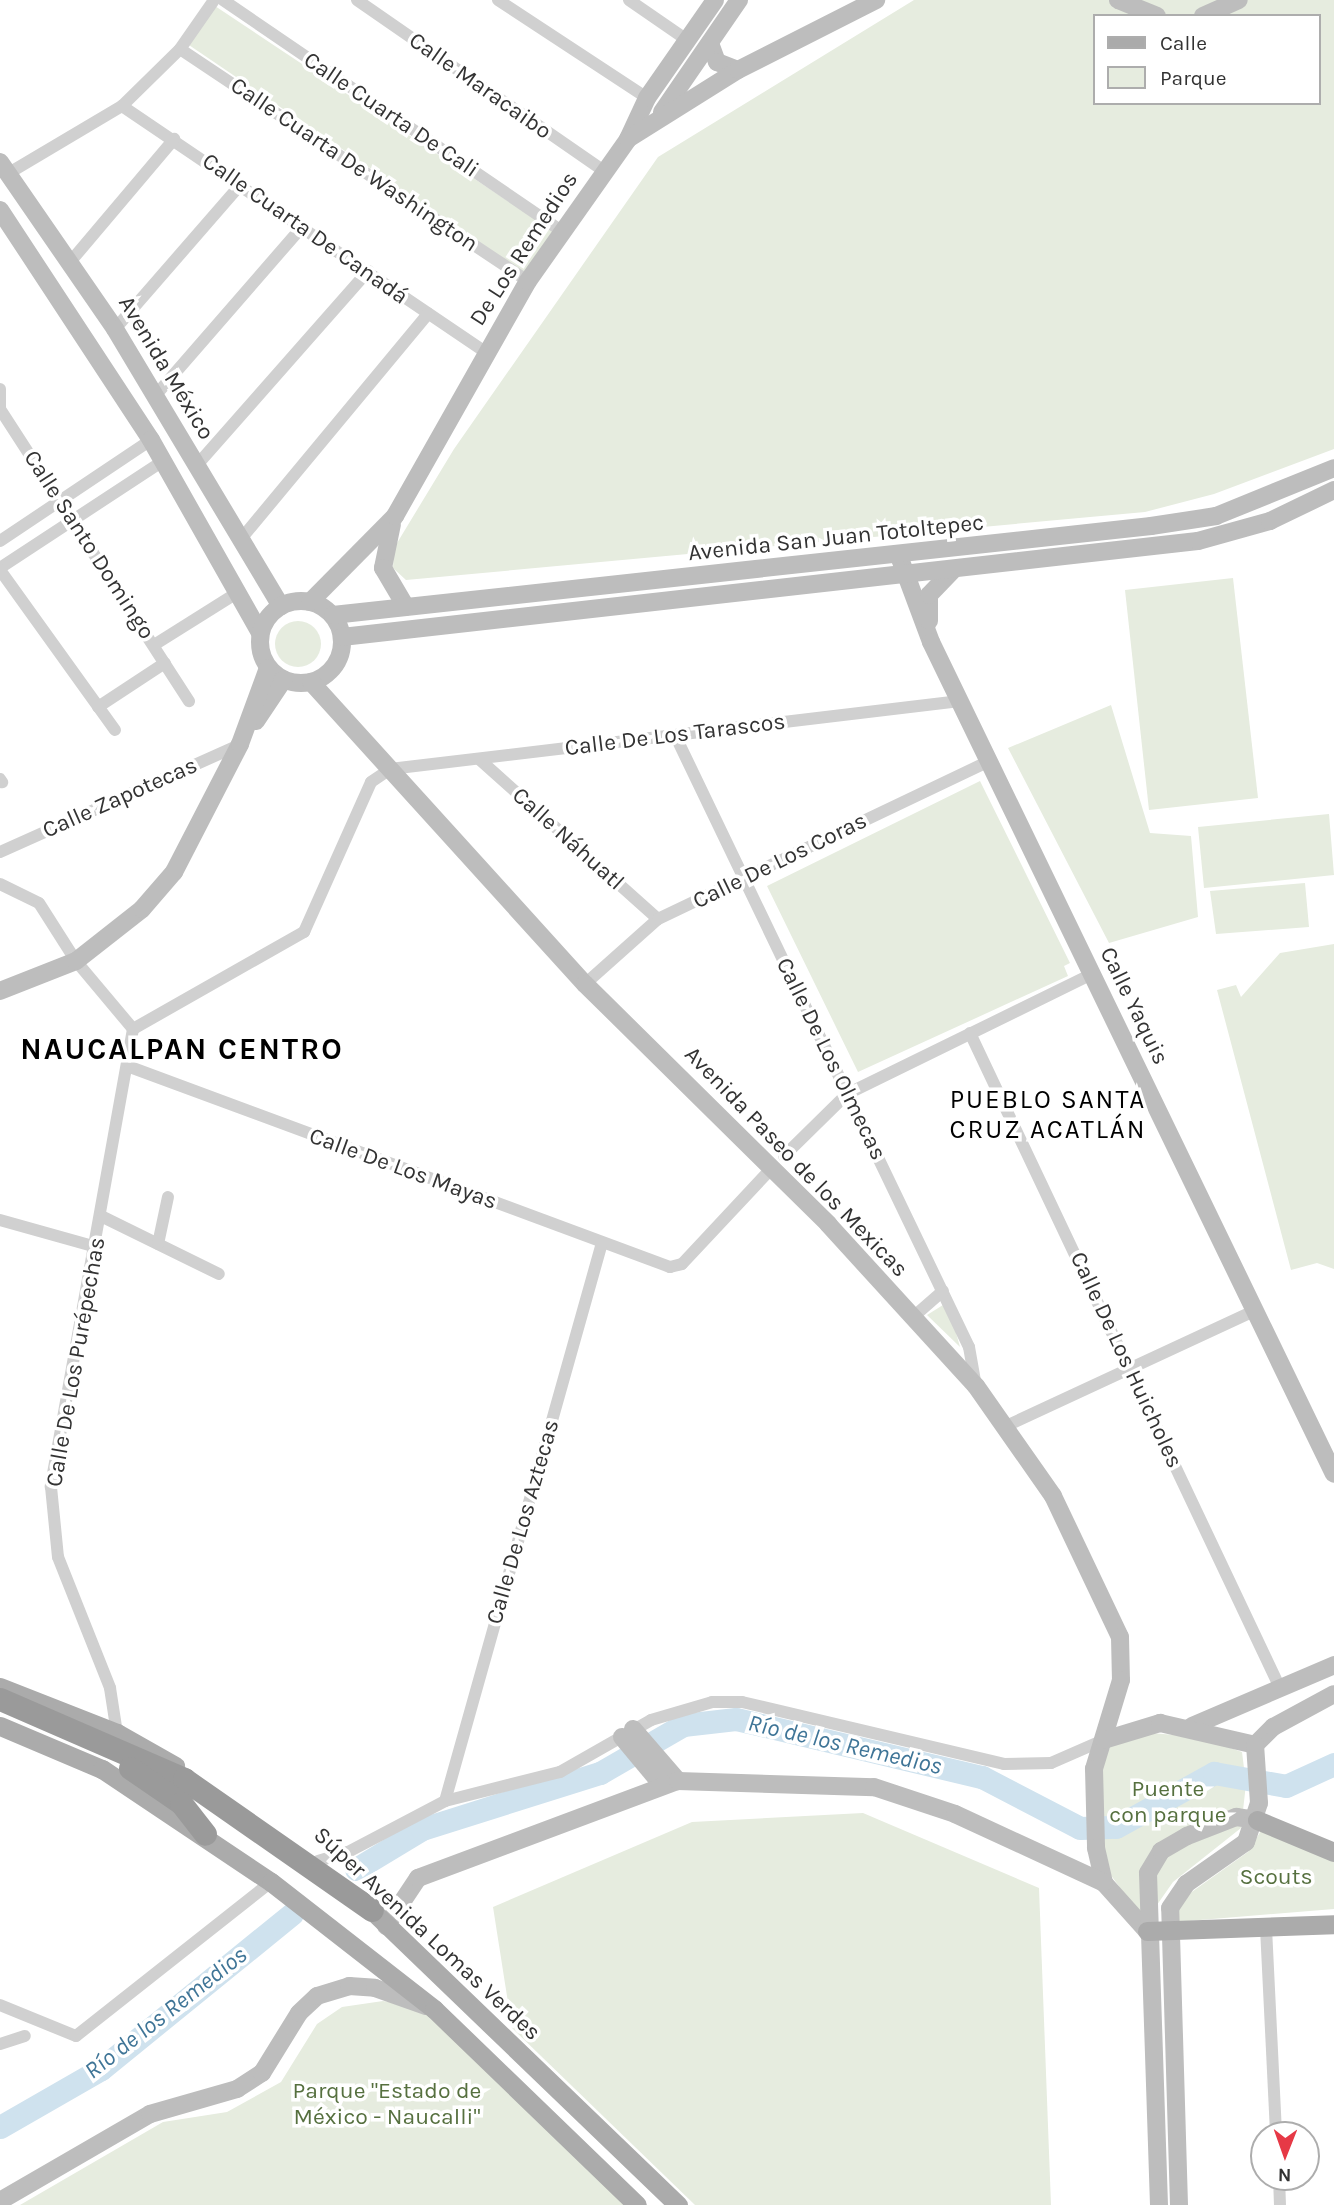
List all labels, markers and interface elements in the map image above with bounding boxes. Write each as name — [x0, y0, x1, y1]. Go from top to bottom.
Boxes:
legend — [1092, 14, 1320, 105]
street label: Calle Maracaibo — [403, 27, 557, 145]
text: Calle — [1160, 31, 1207, 55]
street label: Calle Cuarta De Cali — [298, 46, 484, 184]
text: Parque — [1160, 66, 1227, 90]
street label: Calle Cuarta De Washington — [225, 72, 483, 258]
street label: Calle Cuarta De Canadá — [197, 148, 413, 310]
street label: De Los Remedios — [464, 167, 584, 331]
street label: Avenida México — [112, 291, 220, 445]
street label: Calle Santo Domingo — [18, 445, 160, 645]
street label: Avenida San Juan Totoltepec — [687, 509, 985, 567]
street label: Calle De Los Tarascos — [563, 708, 787, 762]
street label: Calle Zapotecas — [38, 752, 202, 844]
street label: Calle Náhuatl — [506, 782, 630, 896]
street label: Calle De Los Coras — [689, 807, 871, 915]
street label: Calle Yaquis — [1094, 943, 1174, 1069]
street label: Calle De Los Olmecas — [770, 953, 892, 1165]
district label: NAUCALPAN CENTRO — [22, 1031, 342, 1067]
street label: Avenida Paseo de los Mexicas — [678, 1041, 914, 1283]
district label: PUEBLO SANTA CRUZ ACATLÁN — [951, 1084, 1145, 1146]
street label: Calle De Los Mayas — [305, 1122, 501, 1216]
street label: Calle De Los Purépechas — [40, 1235, 112, 1489]
street label: Calle De Los Huicholes — [1064, 1248, 1188, 1472]
street label: Calle De Los Aztecas — [481, 1417, 565, 1627]
water label: Río de los Remedios — [745, 1709, 945, 1781]
park label: Puente con parque — [1109, 1775, 1227, 1829]
street label: Súper Avenida Lomas Verdes — [308, 1821, 546, 2047]
park label: Scouts — [1239, 1863, 1313, 1891]
water label: Río de los Remedios — [79, 1941, 253, 2085]
park label: Parque "Estado de México - Naucalli" — [293, 2077, 481, 2131]
north arrow — [1250, 2121, 1320, 2191]
text: N — [1278, 2164, 1292, 2186]

